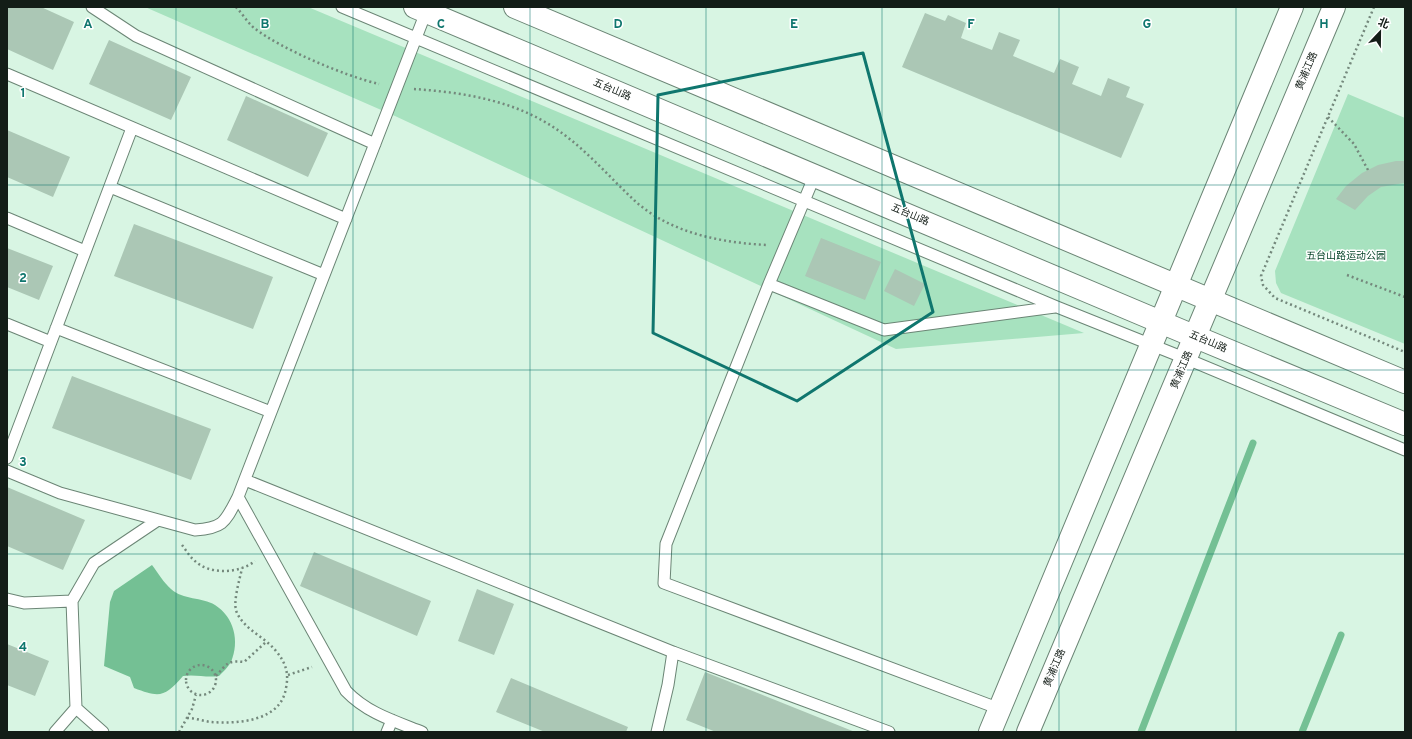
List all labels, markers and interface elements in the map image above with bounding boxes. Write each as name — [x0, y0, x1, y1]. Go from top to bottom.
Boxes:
north arrow — [1360, 12, 1400, 52]
text: 北 — [1376, 15, 1391, 32]
text: A — [83, 17, 93, 33]
text: B — [261, 17, 270, 33]
text: C — [437, 17, 445, 33]
text: D — [613, 17, 623, 33]
text: E — [790, 17, 798, 33]
text: F — [967, 17, 975, 33]
text: G — [1143, 17, 1152, 33]
text: H — [1319, 17, 1329, 33]
street label: 黄浦江路 — [1293, 50, 1321, 92]
street label: 五台山路 — [591, 76, 633, 104]
text: 1 — [20, 86, 26, 102]
street label: 五台山路 — [889, 201, 931, 229]
park label: 五台山路运动公园 — [1306, 250, 1386, 263]
text: 2 — [19, 271, 27, 287]
street label: 五台山路 — [1187, 328, 1229, 356]
street label: 黄浦江路 — [1168, 349, 1196, 391]
text: 3 — [19, 455, 27, 471]
text: 4 — [19, 640, 27, 656]
street label: 黄浦江路 — [1041, 647, 1069, 689]

